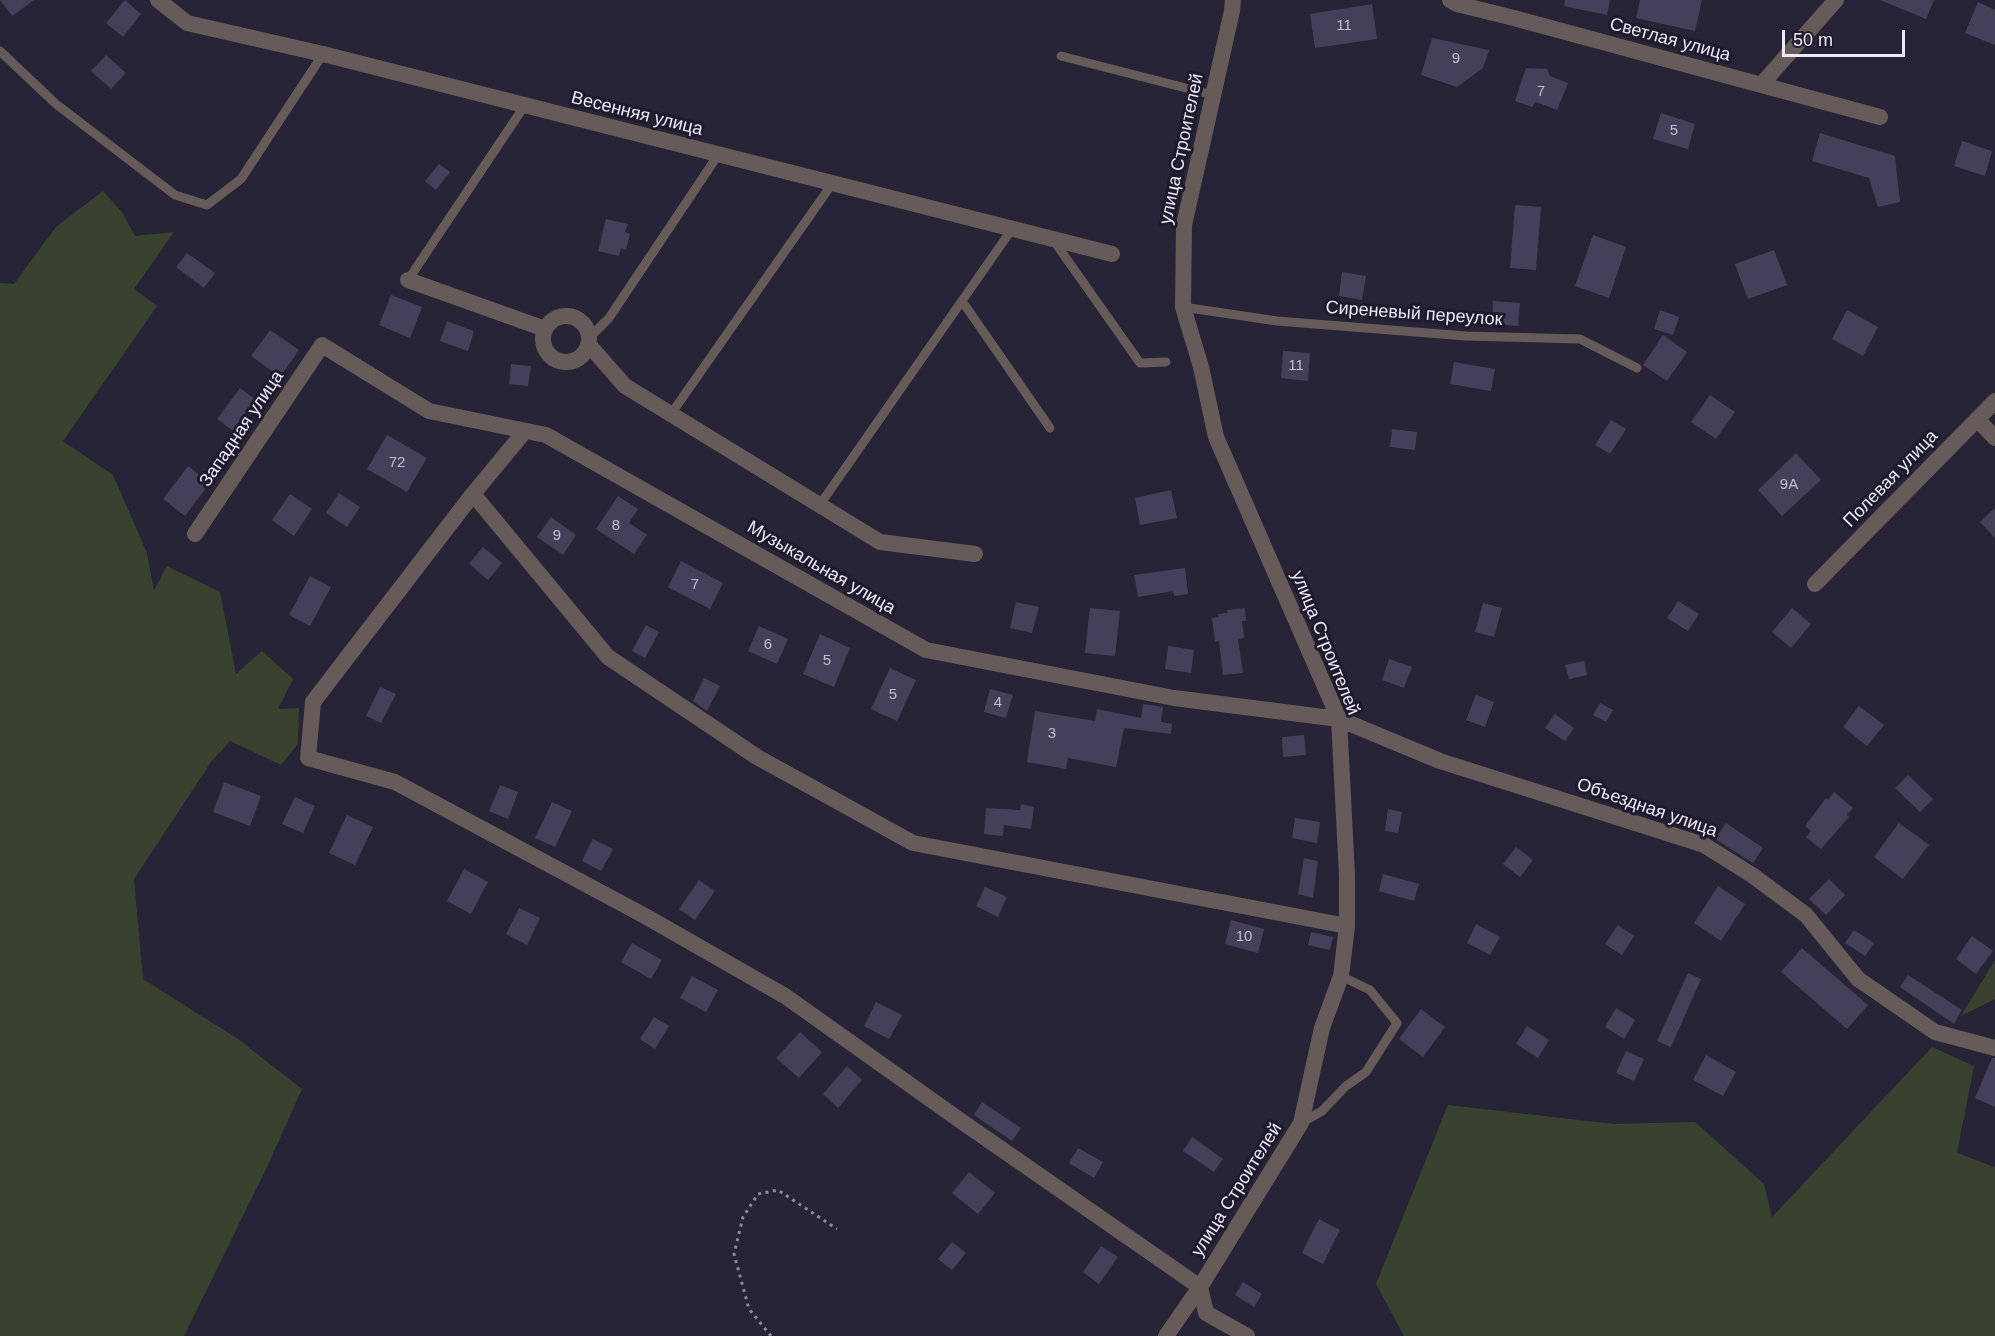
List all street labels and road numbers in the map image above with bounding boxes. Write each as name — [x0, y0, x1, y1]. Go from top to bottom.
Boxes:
street label: Светлая улица — [1607, 13, 1733, 67]
street label: улица Строителей — [1155, 72, 1209, 226]
street label: Весенняя улица — [569, 87, 705, 141]
street label: Сиреневый переулок — [1325, 297, 1503, 331]
street label: Западная улица — [195, 367, 289, 491]
street label: Полевая улица — [1839, 426, 1943, 532]
street label: Музыкальная улица — [743, 517, 899, 619]
street label: улица Строителей — [1286, 568, 1364, 718]
street label: Объездная улица — [1574, 774, 1720, 842]
street label: улица Строителей — [1187, 1119, 1287, 1261]

